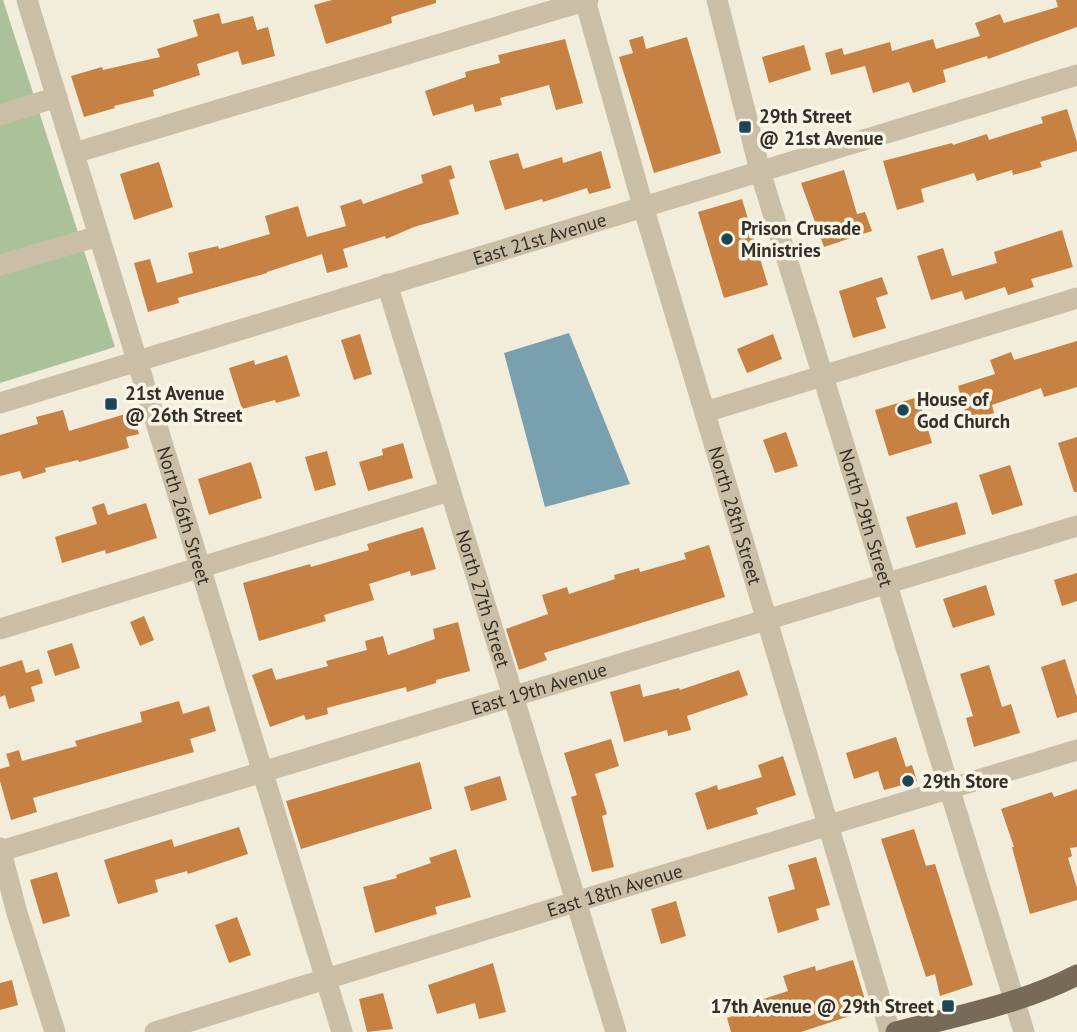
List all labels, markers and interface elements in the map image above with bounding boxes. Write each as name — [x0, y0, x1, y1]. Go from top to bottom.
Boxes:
place label: 29th Street @ 21st Avenue — [759, 104, 883, 150]
marker: 29th Street @ 21st Avenue — [737, 119, 753, 135]
street label: East 21st Avenue — [470, 207, 609, 270]
place label: Prison Crusade Ministries — [741, 216, 861, 262]
marker: Prison Crusade Ministries — [719, 231, 735, 247]
place label: 21st Avenue @ 26th Street — [125, 381, 243, 427]
place label: House of God Church — [917, 387, 1010, 433]
marker: 21st Avenue @ 26th Street — [103, 396, 119, 412]
marker: House of God Church — [895, 402, 911, 418]
street label: North 28th Street — [704, 443, 768, 588]
street label: North 26th Street — [152, 444, 217, 588]
street label: North 29th Street — [834, 446, 899, 590]
street label: North 27th Street — [451, 527, 516, 671]
street label: East 19th Avenue — [468, 657, 610, 720]
place label: 29th Store — [922, 769, 1008, 793]
marker: 29th Store — [900, 773, 916, 789]
street label: East 18th Avenue — [544, 858, 685, 922]
place label: 17th Avenue @ 29th Street — [711, 994, 934, 1018]
marker: 17th Avenue @ 29th Street — [940, 998, 956, 1014]

